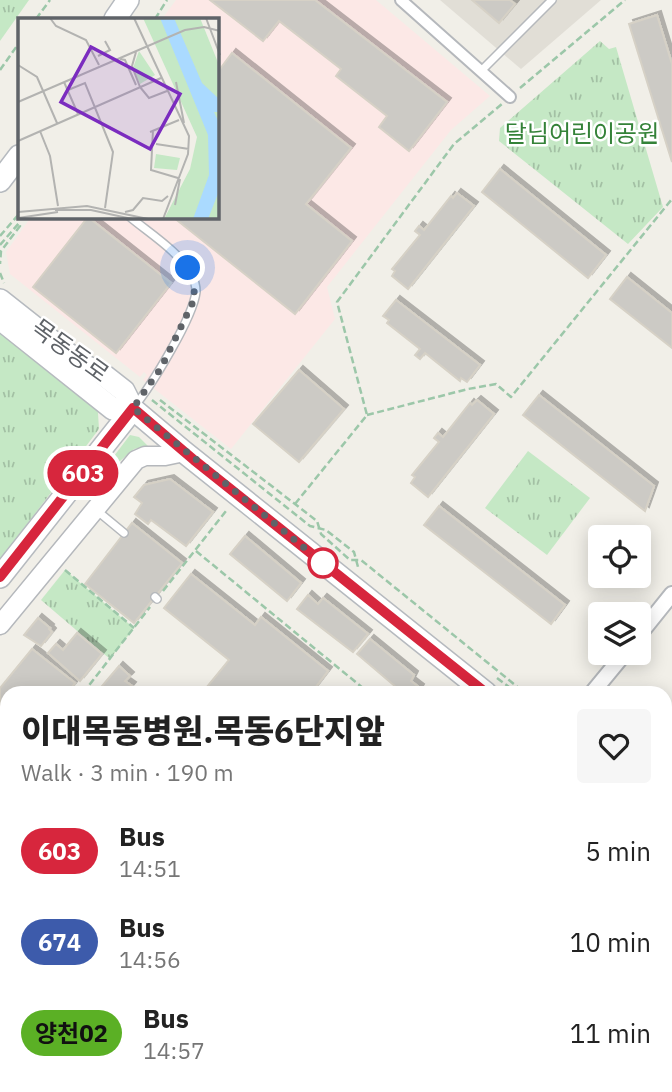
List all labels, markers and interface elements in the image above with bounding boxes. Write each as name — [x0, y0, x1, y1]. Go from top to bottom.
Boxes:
inset map — [18, 18, 219, 219]
park label: 달님어린이공원 — [505, 117, 659, 149]
your location — [170, 250, 205, 285]
street label: 목동동로 — [25, 311, 116, 389]
line badge: 603 — [43, 450, 123, 496]
text: 603 — [61, 457, 105, 489]
map controls — [588, 525, 651, 665]
button: locate — [588, 525, 651, 588]
unlabelled marker — [308, 548, 338, 578]
button: layers — [588, 602, 651, 665]
text: 이대목동병원.목동6단지앞 — [21, 709, 385, 752]
button: heart — [577, 709, 651, 783]
text: Walk · 3 min · 190 m — [21, 757, 234, 787]
text: Bus — [119, 819, 165, 853]
text: 5 min — [585, 834, 651, 868]
text: 603 — [38, 835, 81, 867]
text: 14:51 — [119, 853, 181, 883]
text: Bus — [119, 910, 165, 944]
text: 10 min — [570, 925, 651, 959]
text: 674 — [38, 926, 81, 958]
text: 14:56 — [119, 944, 181, 974]
text: Bus — [143, 1001, 189, 1035]
text: 11 min — [570, 1016, 651, 1050]
text: 양천02 — [35, 1017, 108, 1049]
text: 14:57 — [143, 1035, 205, 1065]

